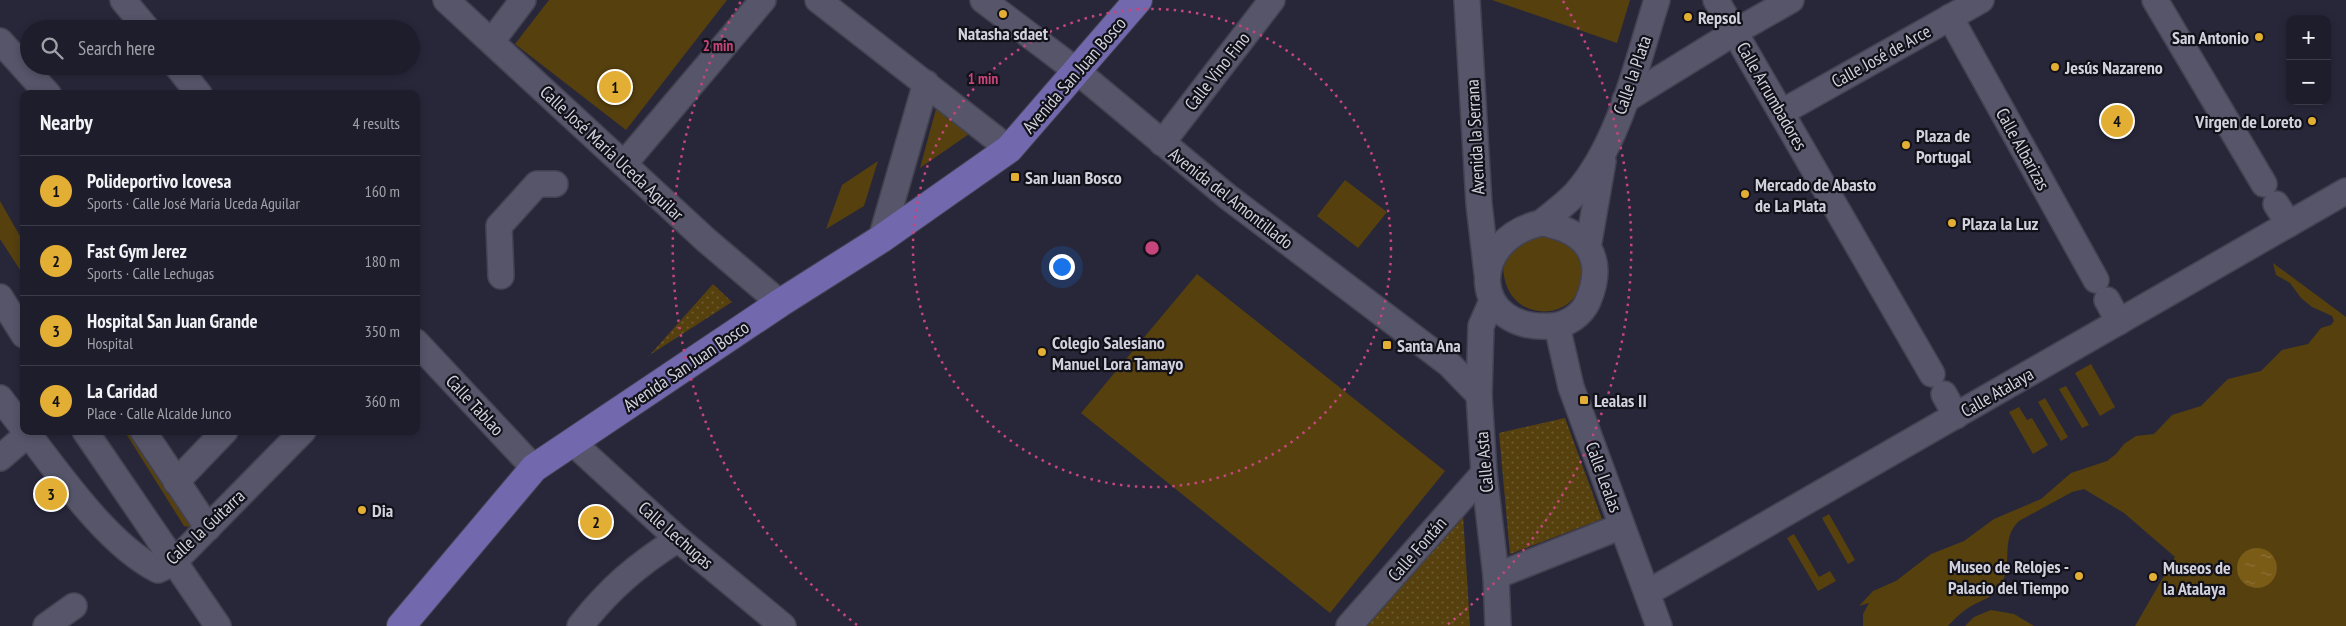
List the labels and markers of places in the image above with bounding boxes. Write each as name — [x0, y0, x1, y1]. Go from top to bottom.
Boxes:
place label: Repsol — [1698, 6, 1741, 29]
marker: Natasha sdaet — [997, 8, 1009, 20]
marker: Repsol — [1682, 11, 1694, 23]
place label: Natasha sdaet — [958, 22, 1049, 45]
place label: San Antonio — [2172, 26, 2249, 49]
marker: San Antonio — [2253, 31, 2265, 43]
place label: Jesús Nazareno — [2064, 56, 2163, 79]
marker: Jesús Nazareno — [2049, 61, 2061, 73]
pin: 1 — [599, 68, 631, 106]
pin: 4 — [2101, 102, 2133, 140]
place label: Virgen de Loreto — [2194, 110, 2302, 133]
marker: Virgen de Loreto — [2306, 115, 2318, 127]
place label: Plaza de Portugal — [1916, 124, 1971, 168]
marker: Plaza de Portugal — [1900, 139, 1912, 151]
place label: San Juan Bosco — [1025, 166, 1122, 189]
marker: San Juan Bosco — [1009, 171, 1021, 183]
place label: Mercado de Abasto de La Plata — [1755, 173, 1876, 217]
marker: Mercado de Abasto de La Plata — [1739, 188, 1751, 200]
place label: Plaza la Luz — [1962, 212, 2039, 235]
marker: Plaza la Luz — [1946, 217, 1958, 229]
centre of rings — [1143, 239, 1161, 257]
place label: Colegio Salesiano Manuel Lora Tamayo — [1052, 331, 1183, 375]
place label: Santa Ana — [1397, 334, 1461, 357]
marker: Santa Ana — [1381, 339, 1393, 351]
marker: Colegio Salesiano Manuel Lora Tamayo — [1036, 346, 1048, 358]
place label: Lealas II — [1594, 389, 1647, 412]
marker: Lealas II — [1578, 394, 1590, 406]
pin: 3 — [35, 475, 67, 513]
place label: Dia — [372, 499, 393, 522]
pin: 2 — [580, 503, 612, 541]
marker: Dia — [356, 504, 368, 516]
place label: Museo de Relojes - Palacio del Tiempo — [1948, 555, 2069, 599]
place label: Museos de la Atalaya — [2163, 556, 2231, 600]
marker: Museo de Relojes - Palacio del Tiempo — [2073, 570, 2085, 582]
marker: Museos de la Atalaya — [2147, 571, 2159, 583]

